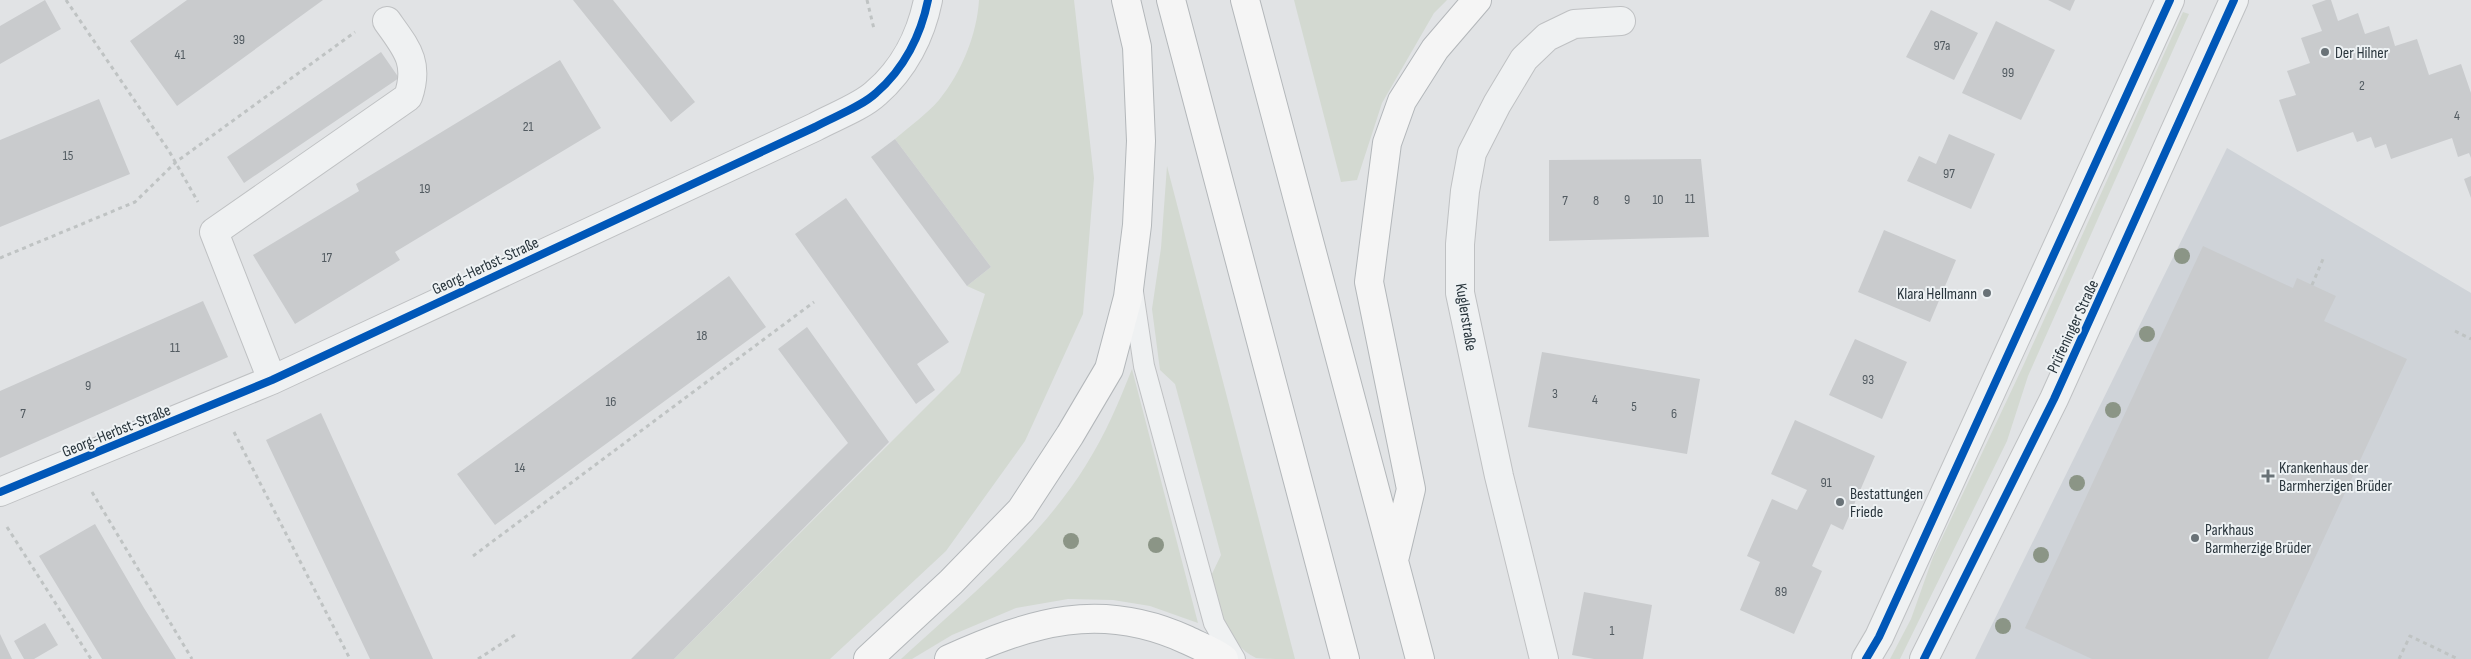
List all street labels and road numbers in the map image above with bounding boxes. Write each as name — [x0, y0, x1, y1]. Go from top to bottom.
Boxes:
street label: Georg-Herbst-Straße — [429, 233, 542, 299]
street label: Prüfeninger Straße — [2043, 277, 2103, 376]
street label: Kuglerstraße — [1451, 282, 1480, 352]
street label: Georg-Herbst-Straße — [60, 401, 174, 462]

